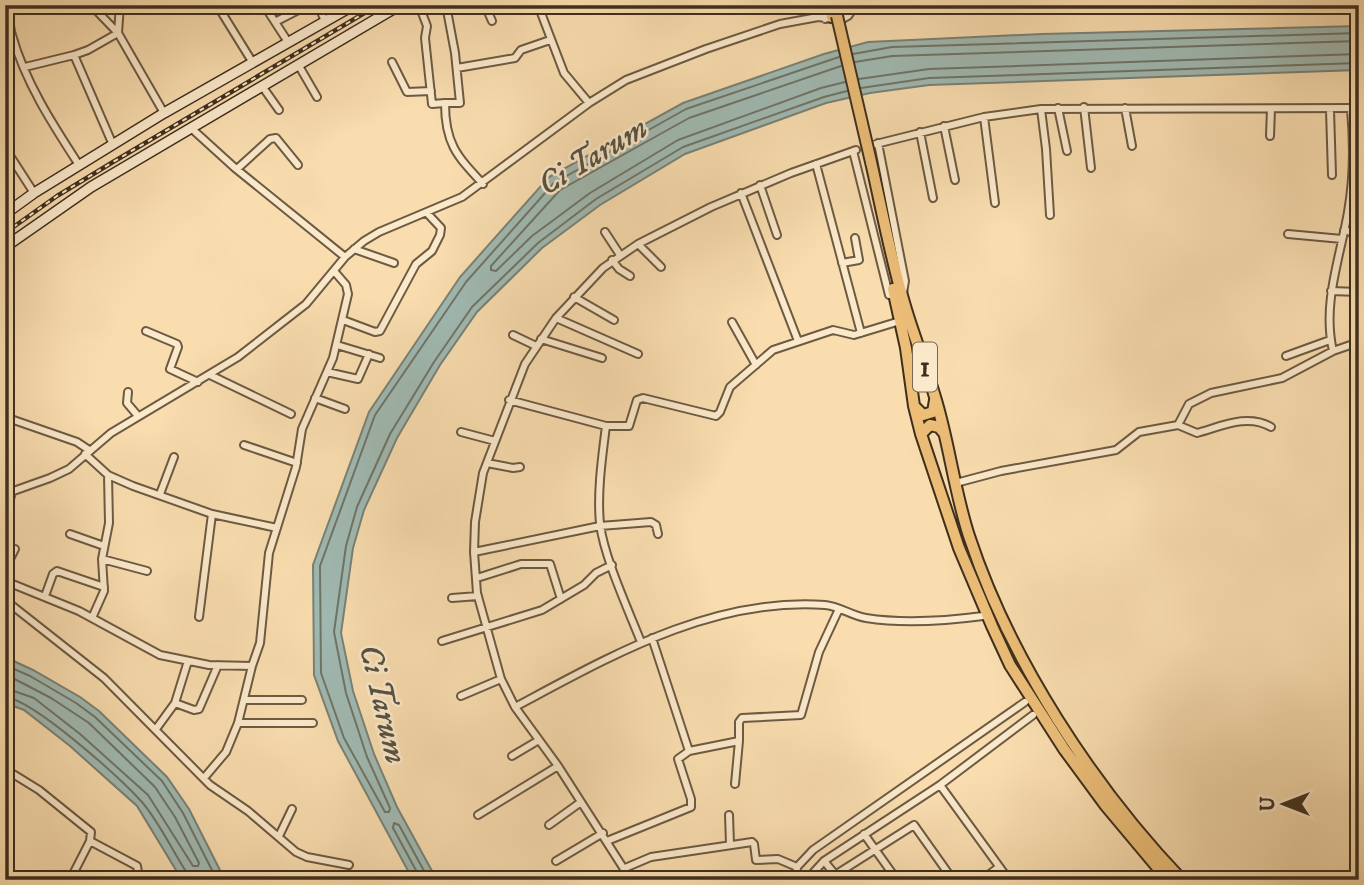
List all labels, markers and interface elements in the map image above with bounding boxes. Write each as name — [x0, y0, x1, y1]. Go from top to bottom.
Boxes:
water label: Ci Tarum — [531, 109, 655, 205]
road number: 1 — [913, 342, 937, 392]
water label: Ci Tarum — [349, 640, 415, 768]
north arrow — [1248, 770, 1318, 840]
text: U — [1257, 796, 1280, 811]

